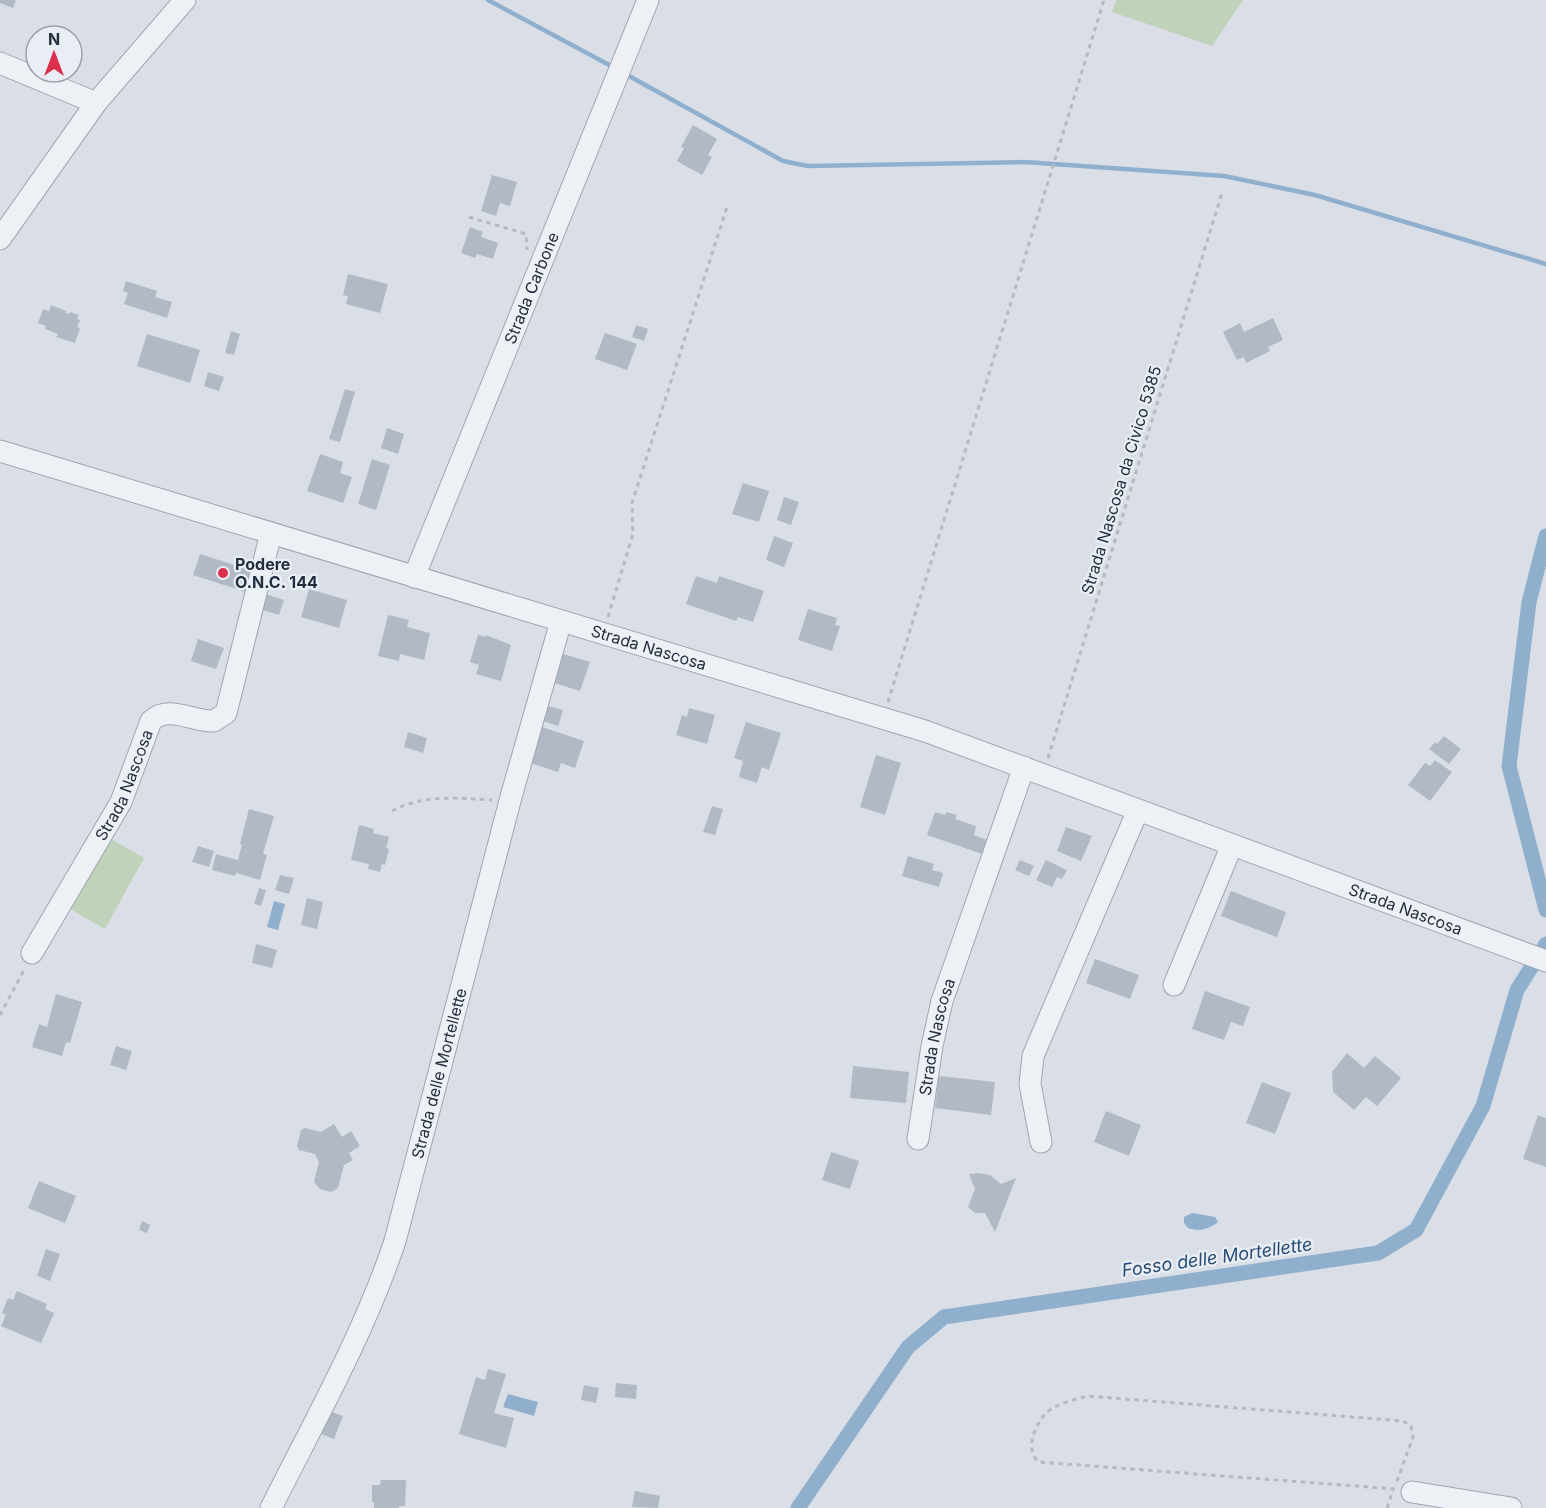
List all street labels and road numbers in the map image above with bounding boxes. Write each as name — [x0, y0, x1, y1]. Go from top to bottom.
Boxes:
street label: Strada Carbone — [500, 229, 563, 347]
street label: Strada Nascosa da Civico 5385 — [1077, 363, 1165, 597]
street label: Strada Nascosa — [589, 621, 709, 674]
street label: Strada Nascosa — [91, 727, 157, 844]
street label: Strada Nascosa — [1346, 879, 1465, 939]
street label: Strada Nascosa — [915, 975, 959, 1097]
street label: Strada delle Mortellette — [407, 986, 471, 1161]

